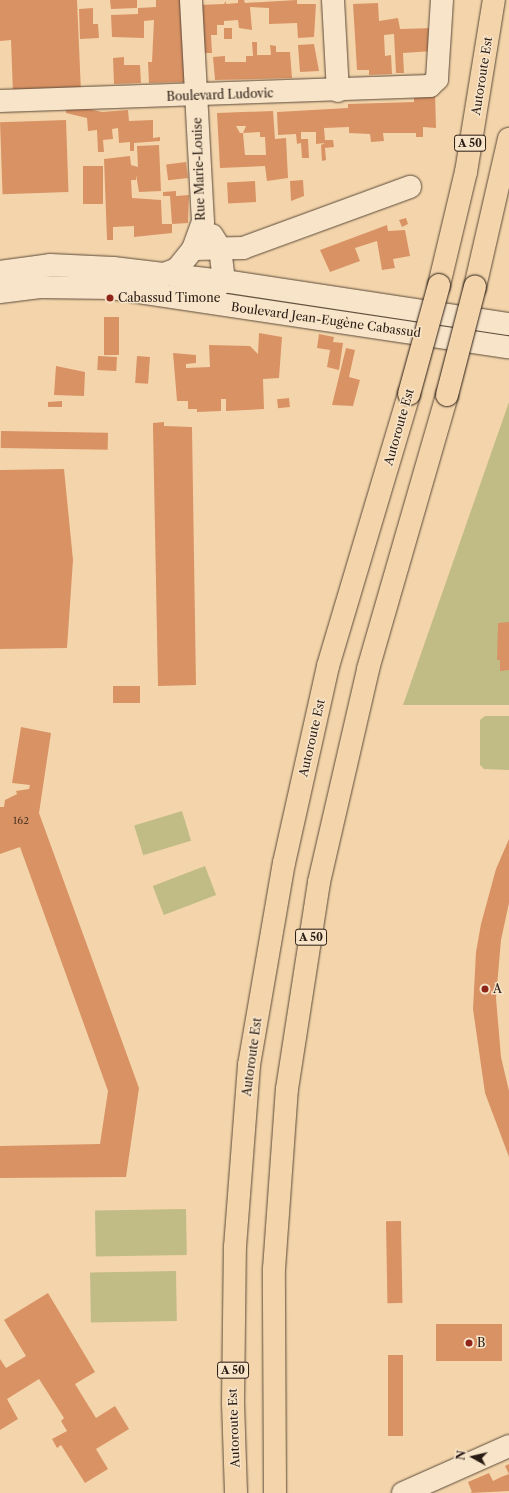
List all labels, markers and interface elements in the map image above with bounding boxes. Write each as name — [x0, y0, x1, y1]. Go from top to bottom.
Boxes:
street label: Autoroute Est — [469, 36, 495, 116]
street label: Boulevard Ludovic — [166, 86, 274, 104]
street label: Rue Marie-Louise — [190, 117, 208, 221]
road number: A 50 — [453, 134, 487, 152]
place label: Cabassud Timone — [118, 291, 221, 305]
marker: Cabassud Timone — [105, 293, 115, 303]
street label: Boulevard Jean-Eugène Cabassud — [230, 300, 422, 340]
street label: Autoroute Est — [381, 387, 417, 467]
street label: Autoroute Est — [296, 698, 328, 778]
house number: 162 — [13, 815, 29, 827]
road number: A 50 — [294, 928, 328, 946]
place label: A — [493, 982, 502, 996]
marker: A — [480, 984, 490, 994]
street label: Autoroute Est — [239, 1017, 265, 1097]
place label: B — [477, 1336, 485, 1350]
marker: B — [464, 1338, 474, 1348]
road number: A 50 — [216, 1361, 250, 1379]
street label: Autoroute Est — [225, 1388, 243, 1468]
north arrow — [453, 1437, 493, 1477]
text: N — [454, 1450, 469, 1461]

